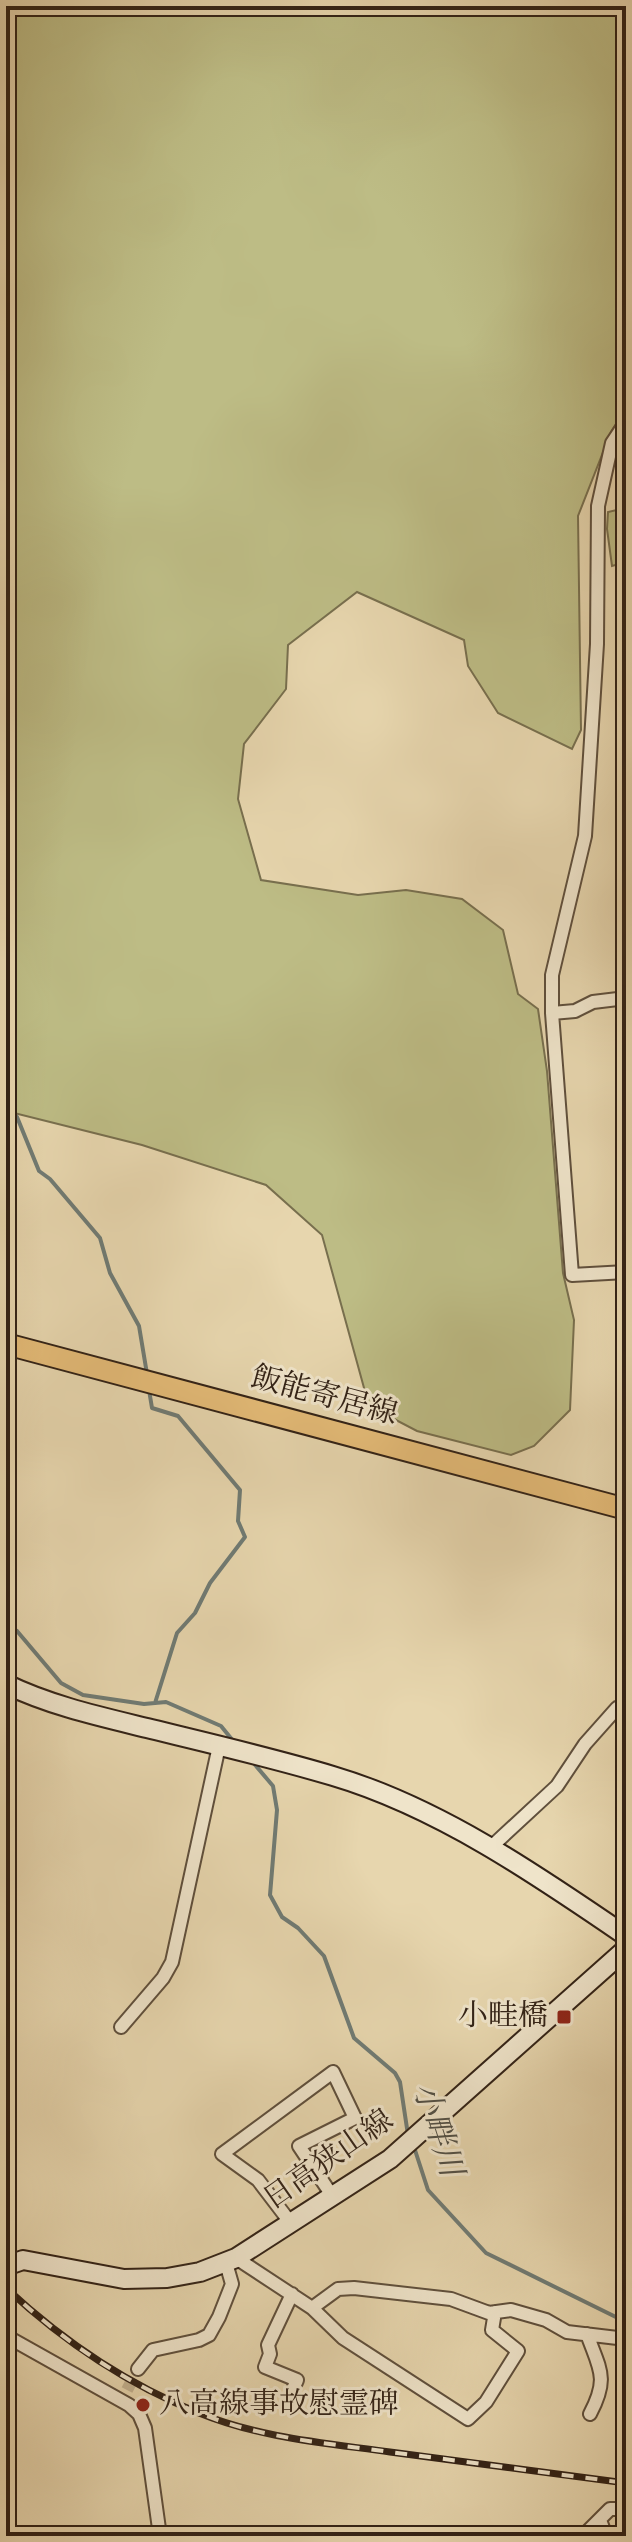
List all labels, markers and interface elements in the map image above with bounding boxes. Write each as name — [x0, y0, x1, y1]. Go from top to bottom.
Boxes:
street label: 飯能寄居線 — [246, 1357, 402, 1437]
place label: 小畦橋 — [458, 1996, 548, 2039]
marker: 小畦橋 — [555, 2008, 573, 2026]
water label: 小畔川 — [399, 2077, 474, 2186]
street label: 日高狭山線 — [255, 2100, 403, 2222]
place label: 八高線事故慰霊碑 — [159, 2384, 399, 2427]
marker: 八高線事故慰霊碑 — [134, 2396, 152, 2414]

